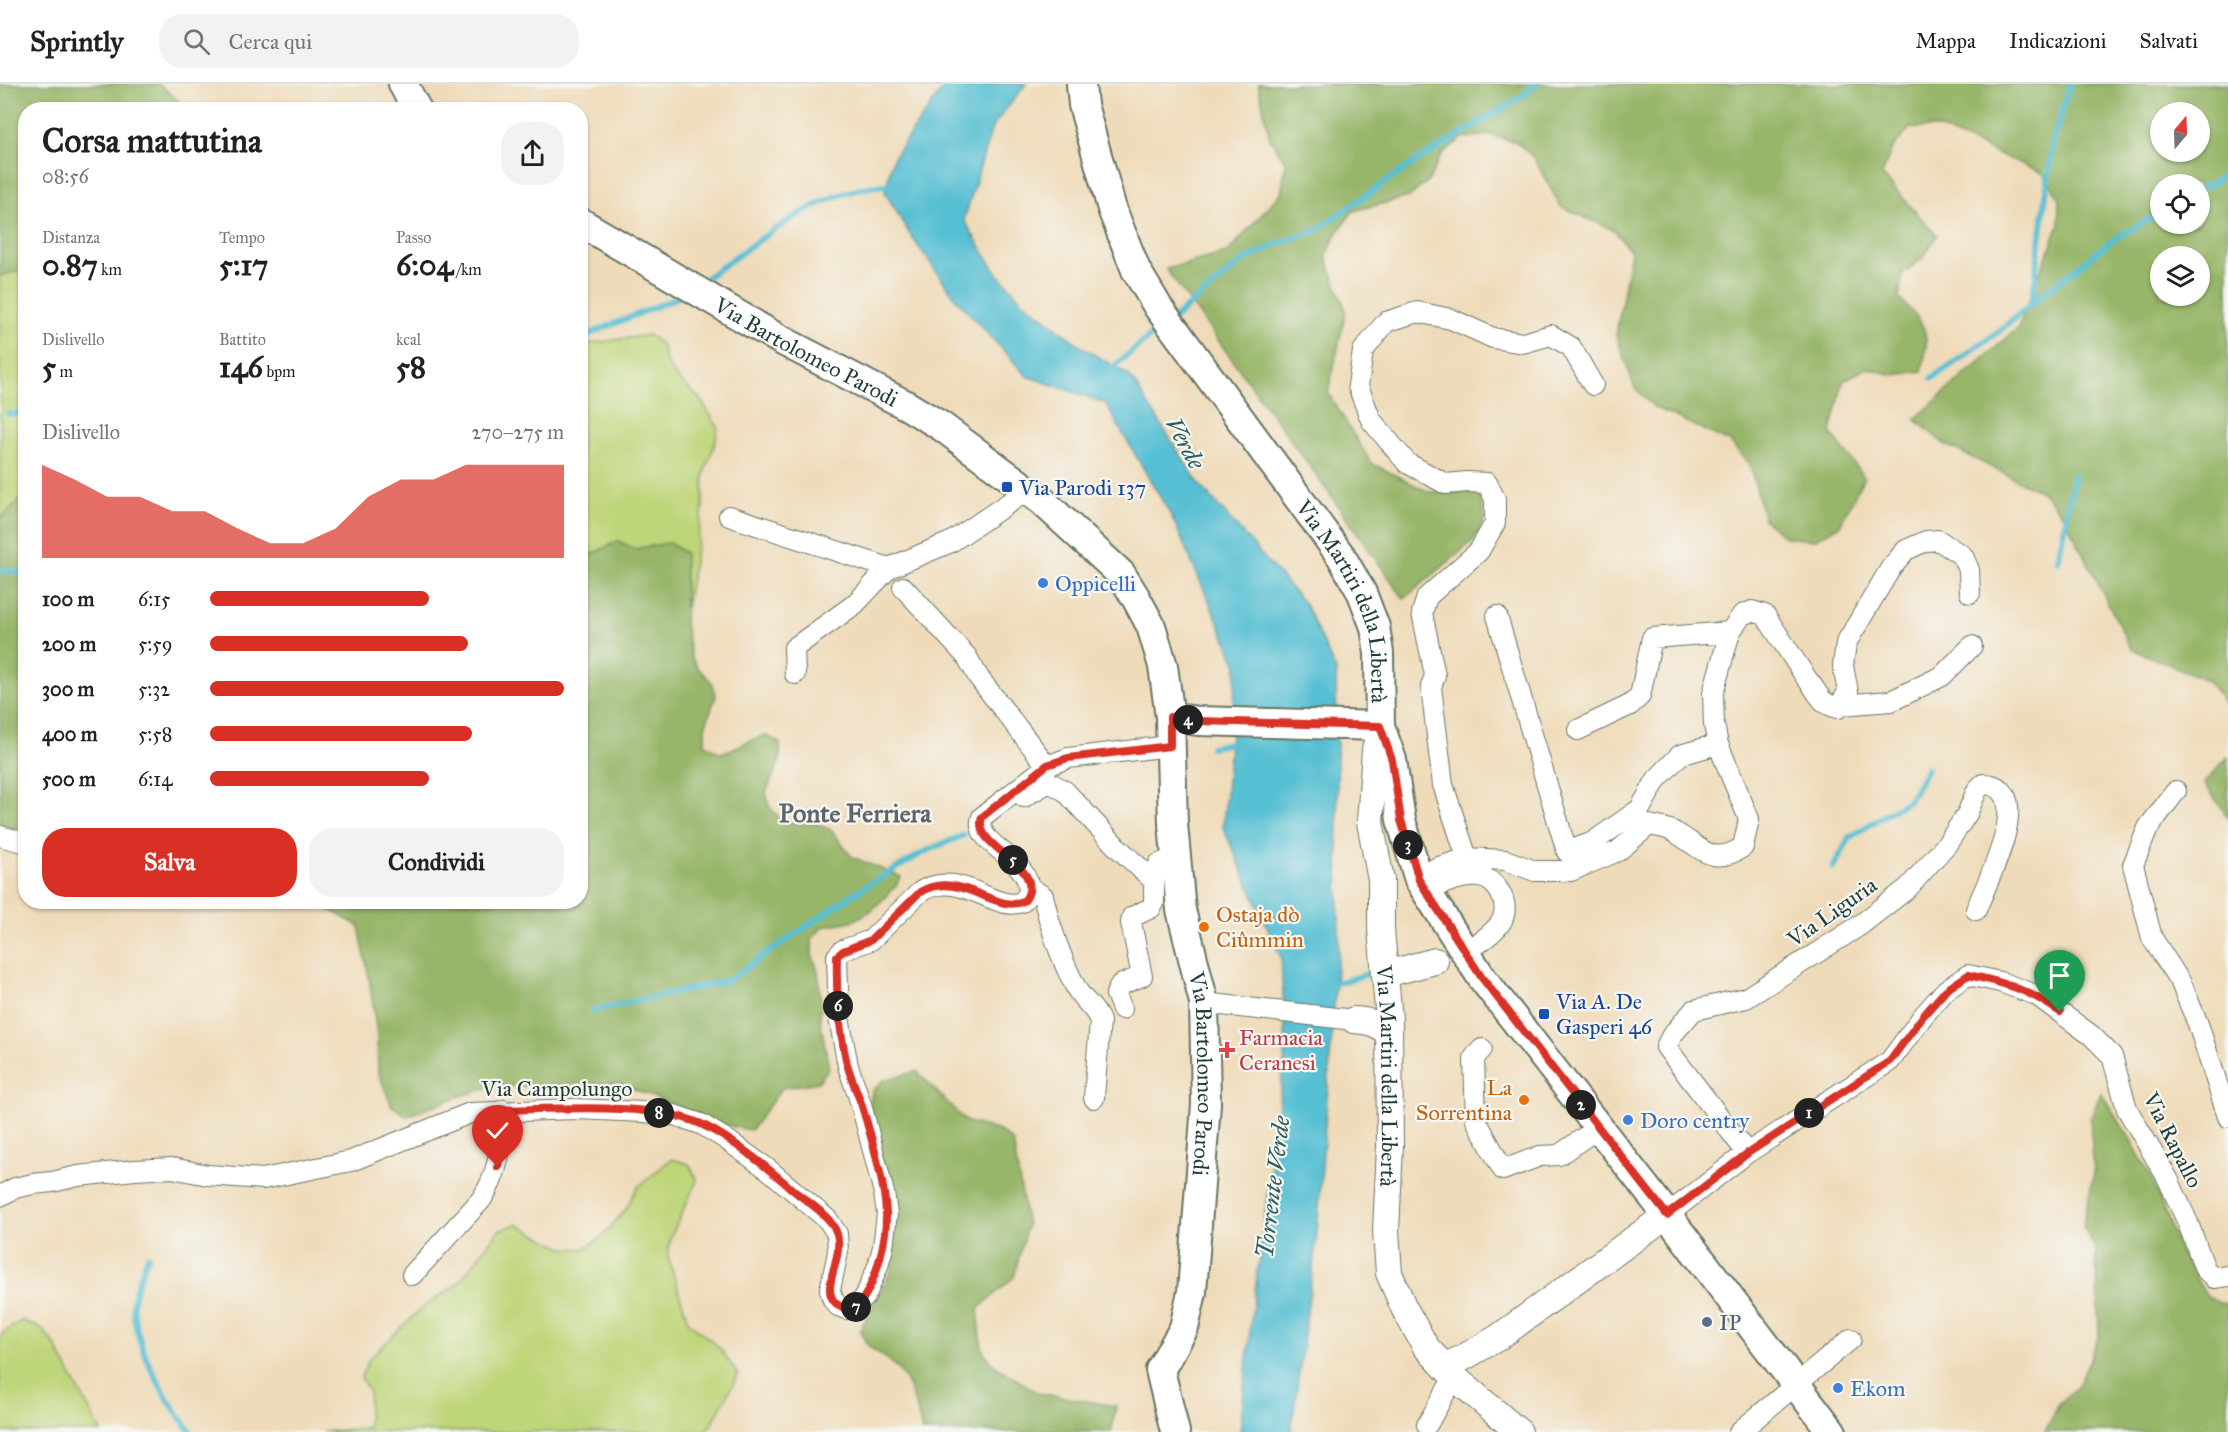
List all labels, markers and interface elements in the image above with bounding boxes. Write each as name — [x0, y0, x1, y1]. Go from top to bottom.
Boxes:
search box — [159, 14, 579, 68]
text: Sprintly — [30, 24, 123, 59]
icon: search — [180, 25, 213, 58]
text: Cerca qui — [228, 28, 312, 55]
text: Mappa — [1916, 28, 1976, 54]
text: Indicazioni — [2009, 28, 2107, 54]
text: Salvati — [2140, 28, 2198, 54]
north arrow — [2150, 102, 2210, 162]
map controls — [2150, 102, 2210, 306]
text: Corsa mattutina — [42, 121, 262, 161]
button: share — [501, 122, 564, 185]
text: 08:56 — [42, 164, 89, 188]
button: locate — [2150, 174, 2210, 234]
text: Distanza — [42, 228, 100, 247]
text: Tempo — [219, 228, 265, 247]
text: Passo — [396, 228, 431, 247]
button: layers — [2150, 246, 2210, 306]
text: 0.87 — [42, 247, 98, 283]
text: 5:17 — [219, 247, 268, 283]
text: 6:04 — [396, 247, 453, 283]
text: km — [98, 260, 122, 279]
text: /km — [453, 260, 482, 279]
street label: Via Bartolomeo Parodi — [709, 290, 903, 412]
text: Dislivello — [42, 330, 104, 349]
text: Battito — [219, 330, 266, 349]
text: kcal — [396, 330, 421, 349]
text: 5 — [42, 349, 56, 385]
text: 146 — [219, 349, 263, 385]
text: 58 — [396, 349, 426, 385]
text: m — [56, 362, 73, 381]
text: bpm — [263, 362, 296, 381]
water label: Verde — [1159, 412, 1212, 475]
text: Dislivello — [42, 420, 120, 444]
text: 270–275 m — [471, 420, 564, 444]
place label: Via Parodi 137 — [1018, 474, 1146, 501]
marker: Via Parodi 137 — [1000, 480, 1014, 494]
street label: Via Martiri della Libertà — [1290, 493, 1393, 704]
place label: Oppicelli — [1055, 570, 1136, 597]
marker: Oppicelli — [1036, 576, 1050, 590]
text: 100 m — [42, 587, 94, 611]
text: 6:15 — [138, 587, 170, 611]
text: 200 m — [42, 632, 96, 656]
text: 5:59 — [138, 632, 172, 656]
text: 300 m — [42, 677, 94, 701]
text: 5:32 — [138, 677, 170, 701]
pin: 4 — [1173, 705, 1203, 735]
text: 4 — [1184, 710, 1192, 729]
text: 400 m — [42, 722, 98, 746]
text: 5:58 — [138, 722, 172, 746]
text: 500 m — [42, 767, 96, 791]
text: 6:14 — [138, 767, 172, 791]
district label: Ponte Ferriera — [779, 797, 932, 829]
button: Salva — [42, 828, 297, 897]
button: Condividi — [309, 828, 564, 897]
pin: 3 — [1393, 830, 1423, 860]
text: 3 — [1405, 835, 1411, 854]
pin: 5 — [998, 845, 1028, 875]
text: 5 — [1009, 850, 1017, 869]
street label: Via Liguria — [1781, 871, 1883, 953]
place label: Ostaja dò Ciûmmin — [1216, 901, 1304, 953]
marker: Ostaja dò Ciûmmin — [1197, 920, 1211, 934]
pin — [2034, 950, 2085, 1012]
icon: arrive — [2043, 959, 2076, 992]
street label: Via Martiri della Libertà — [1371, 963, 1404, 1188]
street label: Via Bartolomeo Parodi — [1183, 968, 1220, 1177]
place label: Via A. De Gasperi 46 — [1555, 988, 1653, 1040]
pin: 6 — [823, 991, 853, 1021]
text: 6 — [834, 996, 842, 1015]
marker: Via A. De Gasperi 46 — [1537, 1007, 1551, 1021]
place label: Farmacia Ceranesi — [1239, 1024, 1324, 1076]
marker: Farmacia Ceranesi — [1220, 1043, 1234, 1057]
place label: La Sorrentina — [1416, 1074, 1513, 1126]
street label: Via Campolungo — [480, 1075, 633, 1102]
street label: Via Rapallo — [2137, 1087, 2209, 1192]
pin: 2 — [1566, 1090, 1596, 1120]
marker: La Sorrentina — [1517, 1093, 1531, 1107]
text: 2 — [1577, 1095, 1585, 1114]
pin: 8 — [644, 1098, 674, 1128]
pin: 1 — [1794, 1098, 1824, 1128]
text: 8 — [655, 1103, 663, 1122]
text: 1 — [1806, 1103, 1812, 1122]
pin — [472, 1105, 523, 1167]
place label: Doro centry — [1640, 1107, 1750, 1134]
water label: Torrente Verde — [1249, 1113, 1297, 1260]
marker: Doro centry — [1621, 1113, 1635, 1127]
icon: check — [481, 1114, 514, 1147]
pin: 7 — [841, 1292, 871, 1322]
text: 7 — [852, 1297, 860, 1316]
place label: IP — [1719, 1309, 1741, 1336]
marker: IP — [1700, 1315, 1714, 1329]
place label: Ekom — [1850, 1375, 1906, 1402]
marker: Ekom — [1831, 1381, 1845, 1395]

